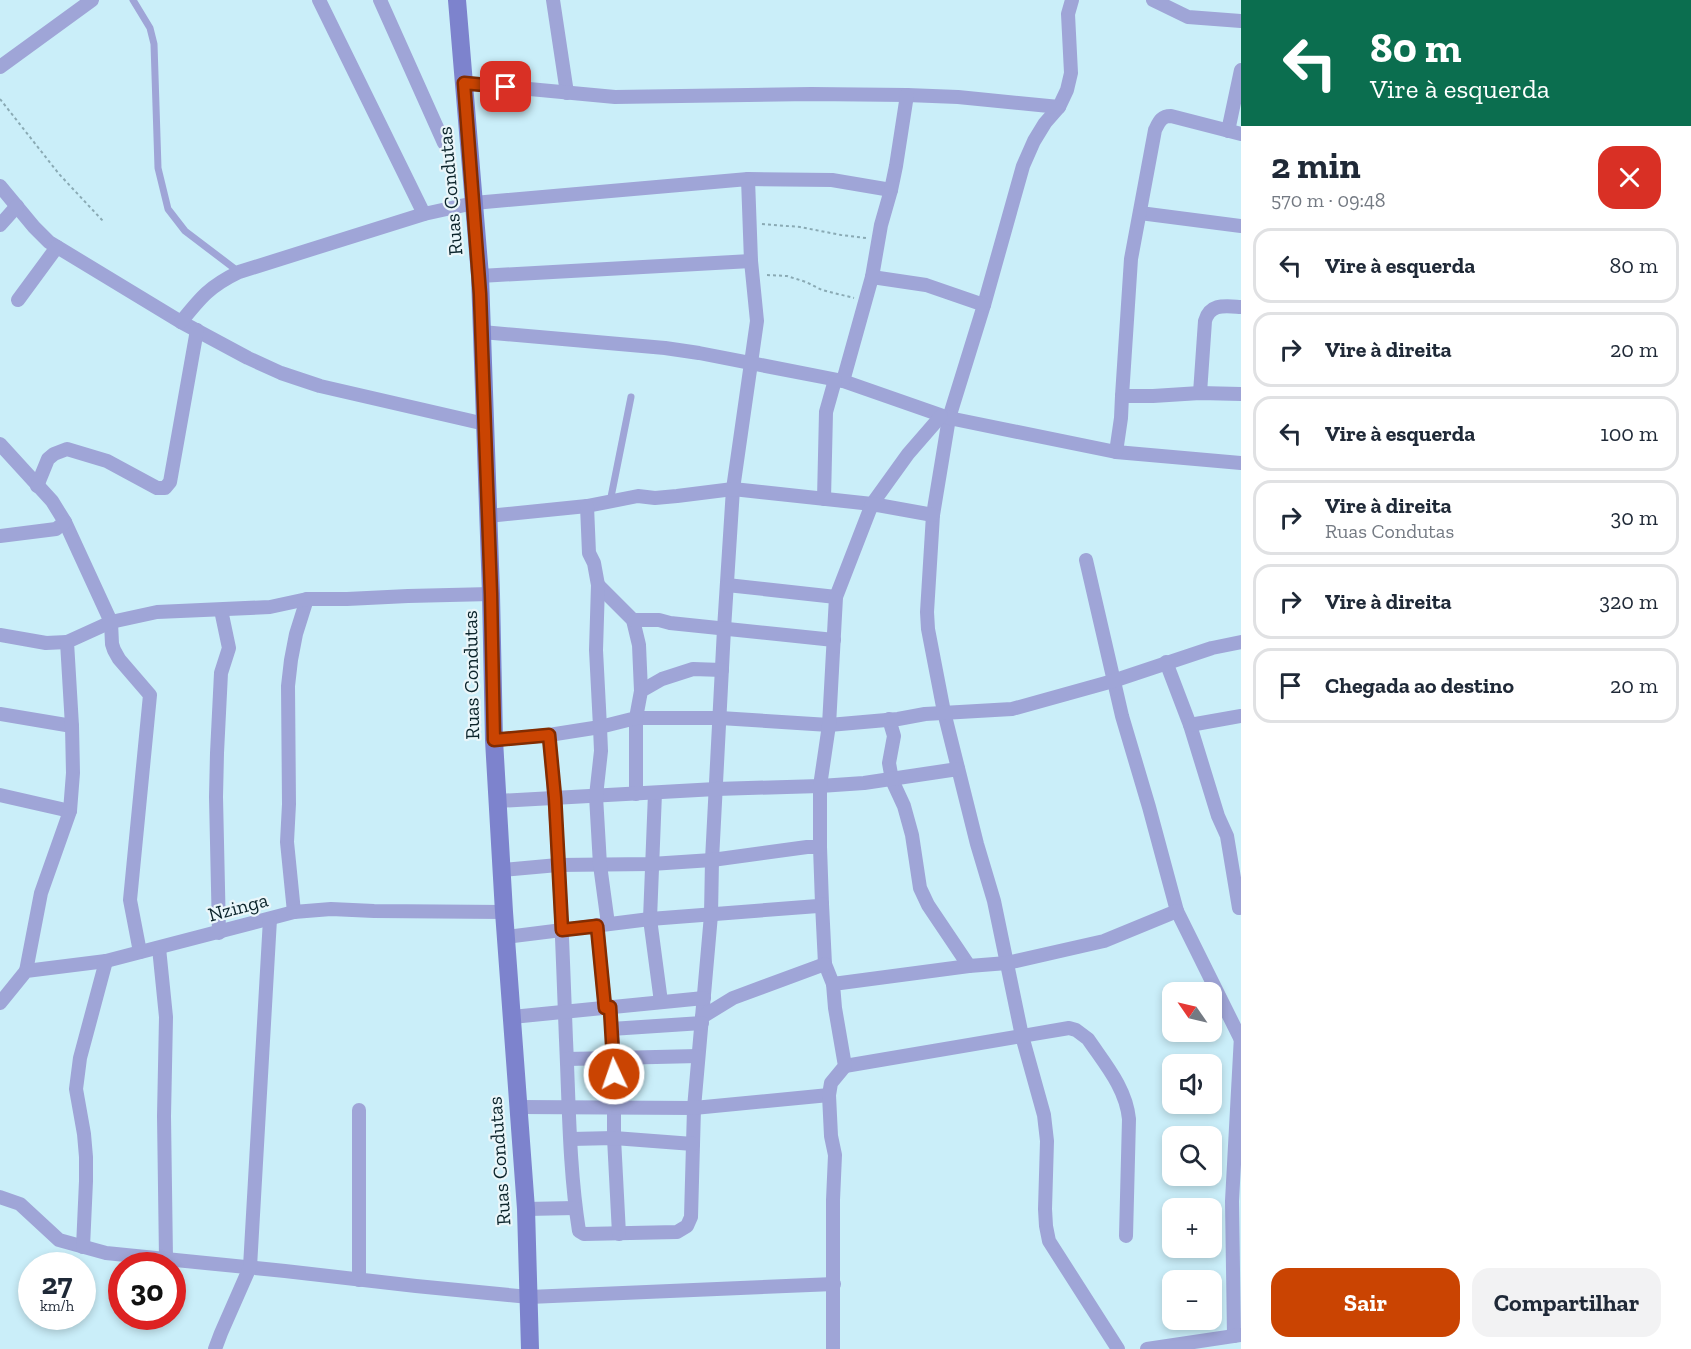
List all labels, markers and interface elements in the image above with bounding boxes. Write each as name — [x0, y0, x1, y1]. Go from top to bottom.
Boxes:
text: 80 m — [1370, 22, 1461, 73]
icon: left — [1271, 24, 1349, 102]
pin — [480, 61, 531, 112]
icon: arrive — [489, 70, 522, 103]
text: Vire à esquerda — [1370, 73, 1550, 105]
street label: Ruas Condutas — [432, 126, 468, 256]
text: 2 min — [1271, 144, 1361, 187]
button: close — [1598, 146, 1661, 209]
text: 570 m · 09:48 — [1271, 188, 1386, 212]
icon: left — [1274, 249, 1307, 282]
text: Vire à esquerda — [1325, 252, 1475, 279]
text: 80 m — [1610, 252, 1658, 279]
icon: right — [1274, 333, 1307, 366]
text: Vire à direita — [1325, 336, 1452, 363]
text: 20 m — [1610, 336, 1658, 363]
icon: left — [1274, 417, 1307, 450]
text: Vire à esquerda — [1325, 420, 1475, 447]
text: 100 m — [1600, 420, 1658, 447]
text: Vire à direita — [1325, 492, 1452, 519]
icon: right — [1274, 501, 1307, 534]
text: 30 m — [1611, 504, 1658, 531]
text: Ruas Condutas — [1325, 519, 1454, 543]
icon: right — [1274, 585, 1307, 618]
text: Vire à direita — [1325, 588, 1452, 615]
text: 320 m — [1599, 588, 1658, 615]
street label: Ruas Condutas — [458, 610, 484, 740]
icon: arrive — [1274, 669, 1307, 702]
text: Chegada ao destino — [1325, 672, 1514, 699]
text: 20 m — [1610, 672, 1658, 699]
street label: Nzinga — [205, 887, 271, 927]
north arrow — [1162, 982, 1222, 1042]
map controls — [1162, 982, 1222, 1330]
position arrow — [582, 1042, 646, 1106]
button: sound — [1162, 1054, 1222, 1114]
street label: Ruas Condutas — [483, 1096, 515, 1226]
button: search — [1162, 1126, 1222, 1186]
button: + — [1162, 1198, 1222, 1258]
speed limit sign: 30 — [108, 1252, 186, 1330]
text: 27 — [42, 1266, 72, 1302]
button: Sair — [1271, 1268, 1460, 1337]
button: Compartilhar — [1472, 1268, 1661, 1337]
button: − — [1162, 1270, 1222, 1330]
text: km/h — [40, 1297, 74, 1315]

